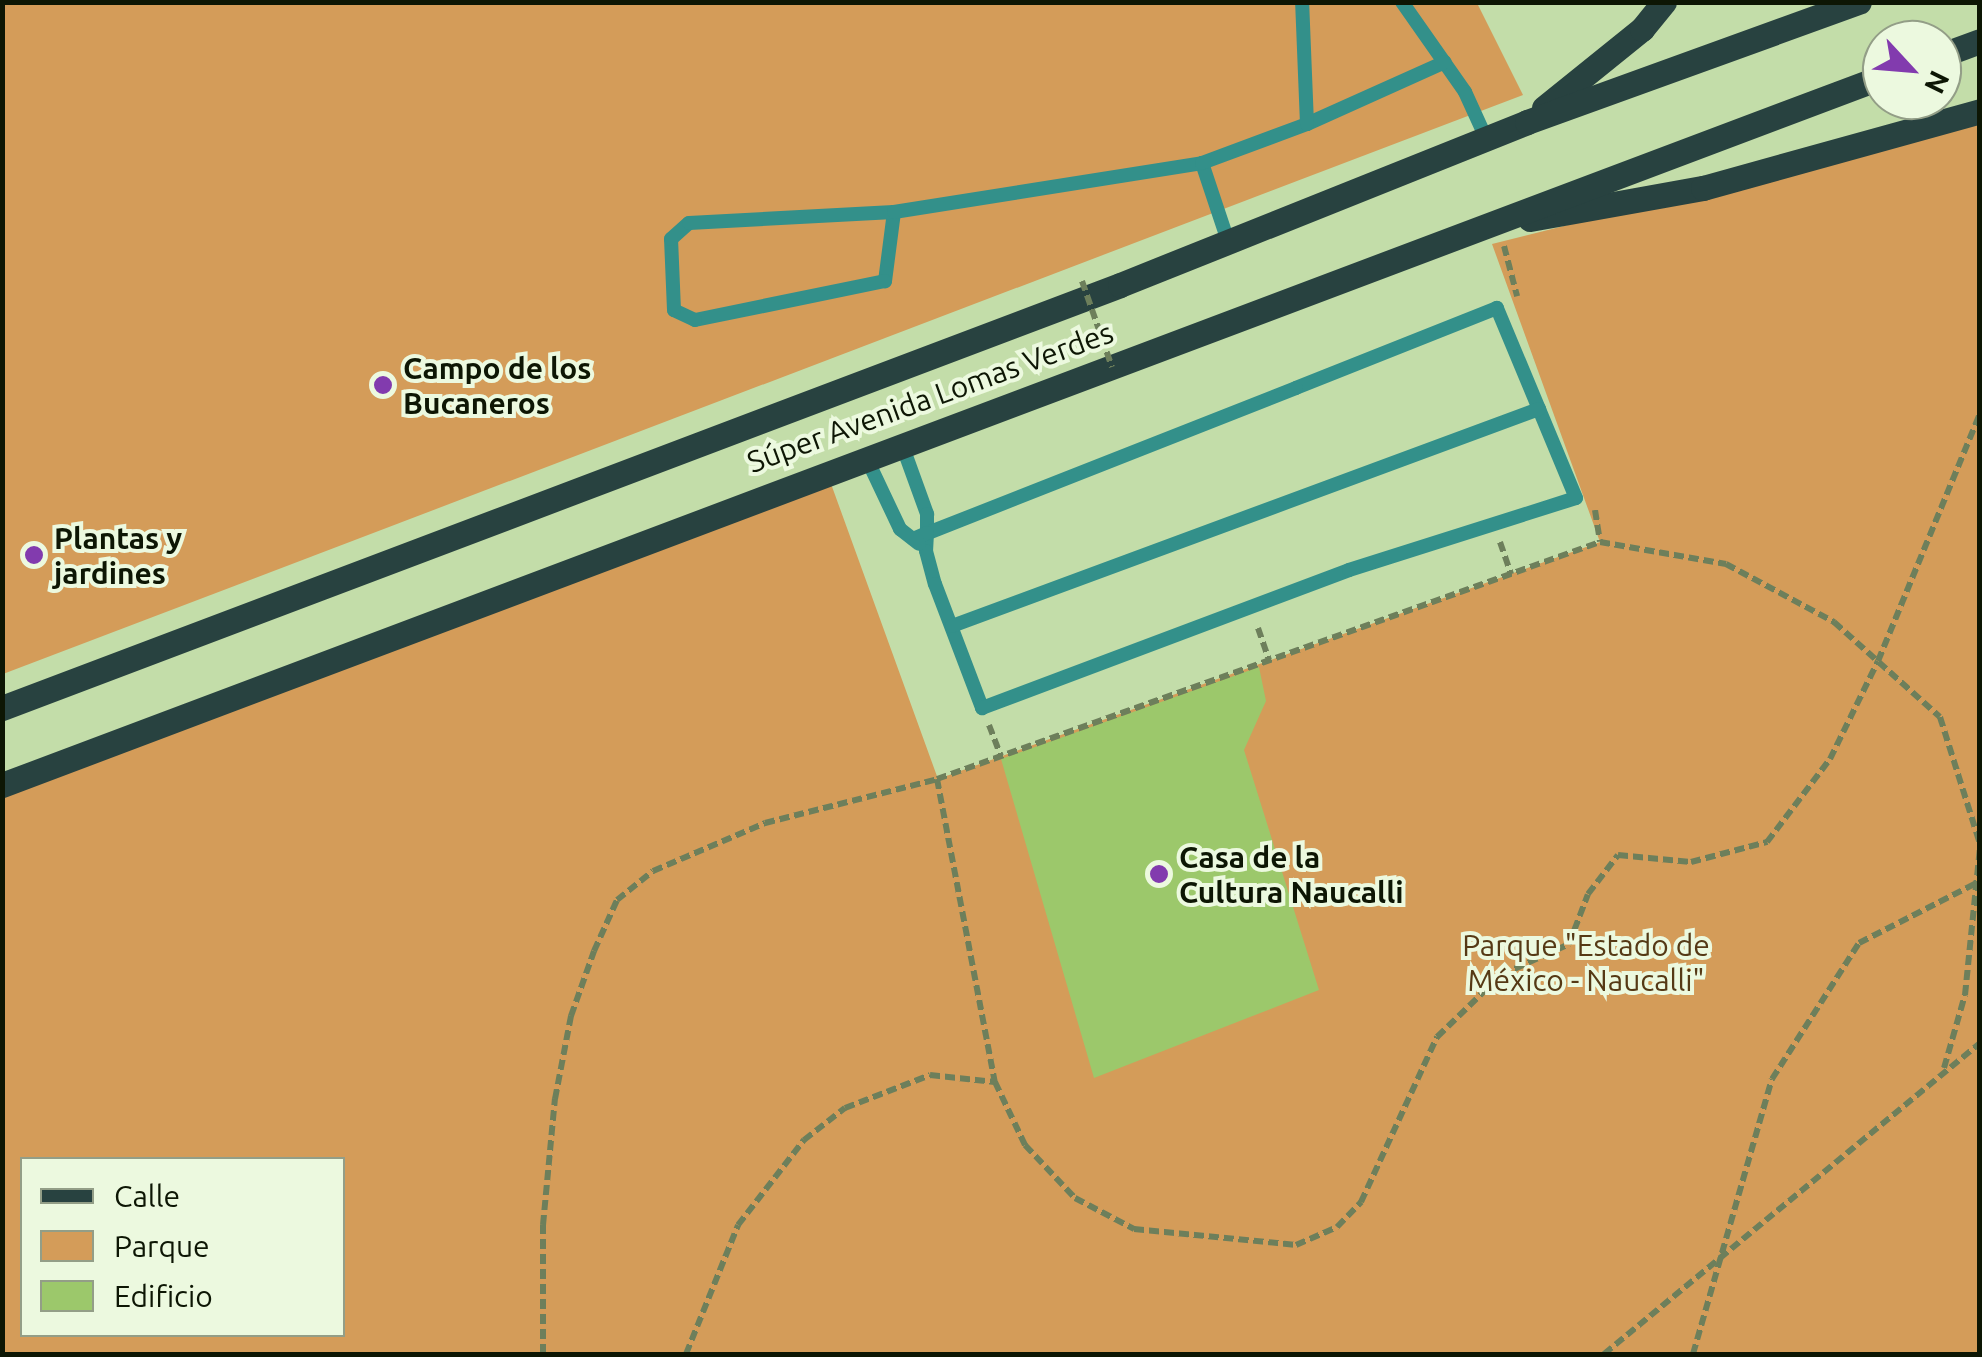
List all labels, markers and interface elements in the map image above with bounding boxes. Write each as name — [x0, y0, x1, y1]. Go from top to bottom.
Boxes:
north arrow — [1862, 20, 1962, 120]
text: N — [1919, 66, 1956, 99]
street label: Súper Avenida Lomas Verdes — [742, 314, 1118, 480]
place label: Campo de los Bucaneros — [403, 350, 591, 420]
marker: Campo de los Bucaneros — [372, 374, 394, 396]
place label: Plantas y jardines — [54, 520, 182, 590]
marker: Plantas y jardines — [23, 544, 45, 566]
place label: Casa de la Cultura Naucalli — [1179, 839, 1404, 910]
marker: Casa de la Cultura Naucalli — [1148, 863, 1170, 885]
park label: Parque "Estado de México - Naucalli" — [1462, 927, 1710, 998]
legend — [20, 1157, 345, 1337]
text: Calle — [114, 1179, 180, 1213]
text: Parque — [114, 1229, 210, 1263]
text: Edificio — [114, 1279, 213, 1313]

